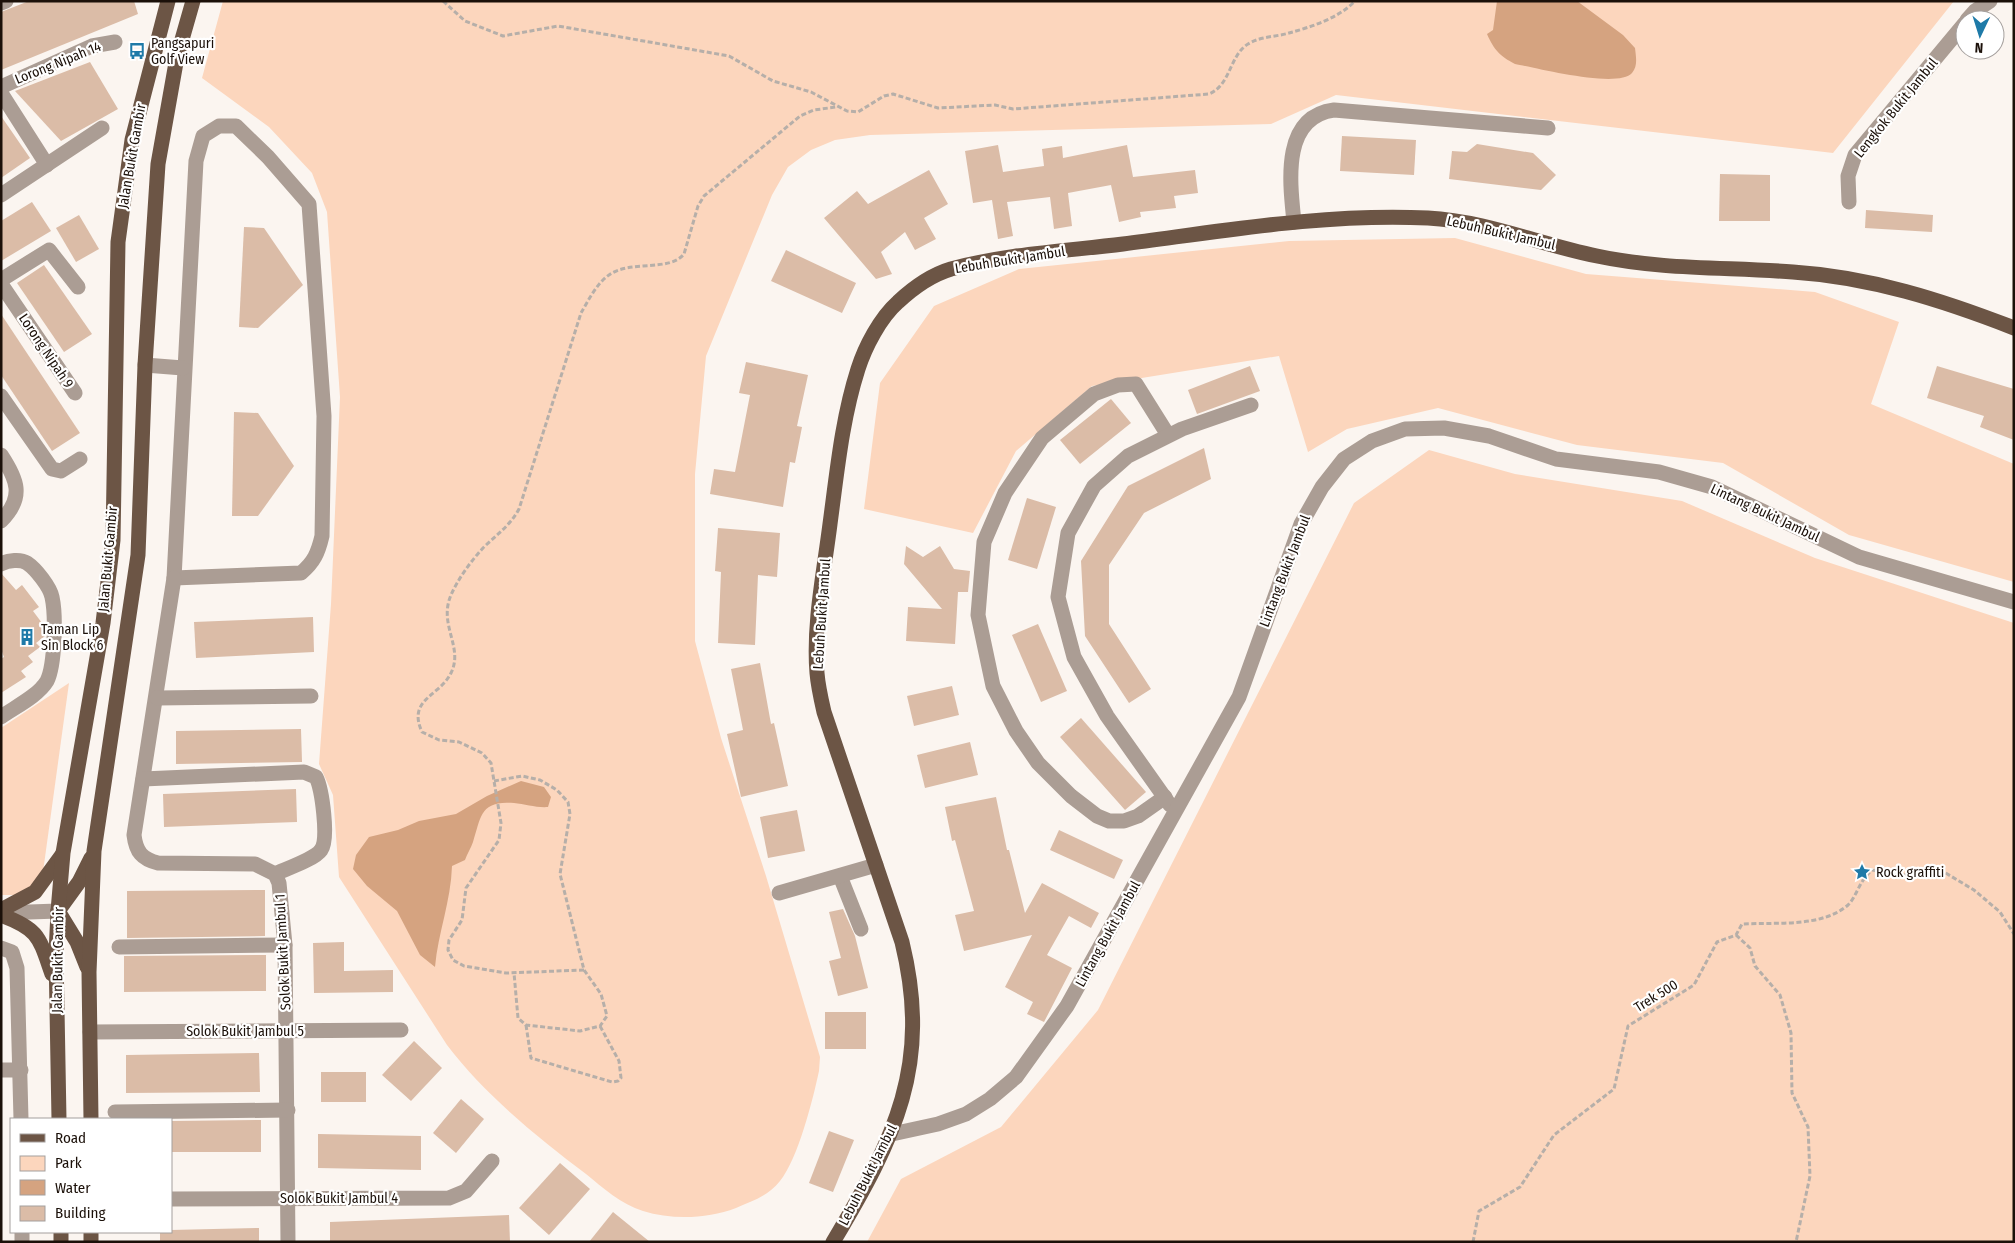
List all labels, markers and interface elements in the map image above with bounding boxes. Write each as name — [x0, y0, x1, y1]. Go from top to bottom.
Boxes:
north arrow — [1955, 10, 2005, 60]
place label: Pangsapuri Golf View — [151, 35, 214, 68]
street label: Lorong Nipah 14 — [12, 38, 104, 88]
text: N — [1974, 39, 1984, 56]
bus stop icon: Pangsapuri Golf View — [127, 41, 147, 61]
street label: Lengkok Bukit Jambul — [1851, 55, 1942, 161]
street label: Jalan Bukit Gambir — [114, 102, 150, 210]
street label: Lebuh Bukit Jambul — [1445, 212, 1557, 254]
street label: Lebuh Bukit Jambul — [954, 243, 1066, 277]
street label: Lorong Nipah 9 — [15, 311, 77, 392]
street label: Lintang Bukit Jambul — [1708, 480, 1823, 546]
street label: Jalan Bukit Gambir — [95, 505, 121, 613]
street label: Lintang Bukit Jambul — [1256, 512, 1314, 629]
street label: Lebuh Bukit Jambul — [810, 558, 834, 670]
place label: Taman Lip Sin Block 6 — [41, 621, 104, 654]
building icon: Taman Lip Sin Block 6 — [17, 627, 37, 647]
place icon: Rock graffiti — [1852, 862, 1872, 882]
place label: Rock graffiti — [1876, 864, 1944, 881]
street label: Lintang Bukit Jambul — [1072, 878, 1144, 990]
street label: Solok Bukit Jambul 1 — [271, 893, 295, 1011]
street label: Jalan Bukit Gambir — [49, 907, 67, 1013]
street label: Trek 500 — [1631, 976, 1681, 1016]
street label: Solok Bukit Jambul 5 — [186, 1023, 304, 1040]
legend — [10, 1118, 172, 1233]
street label: Lebuh Bukit Jambul — [835, 1121, 901, 1228]
text: Road — [55, 1129, 86, 1147]
text: Park — [55, 1154, 82, 1172]
text: Water — [55, 1179, 91, 1197]
street label: Solok Bukit Jambul 4 — [280, 1190, 398, 1207]
text: Building — [55, 1204, 106, 1222]

